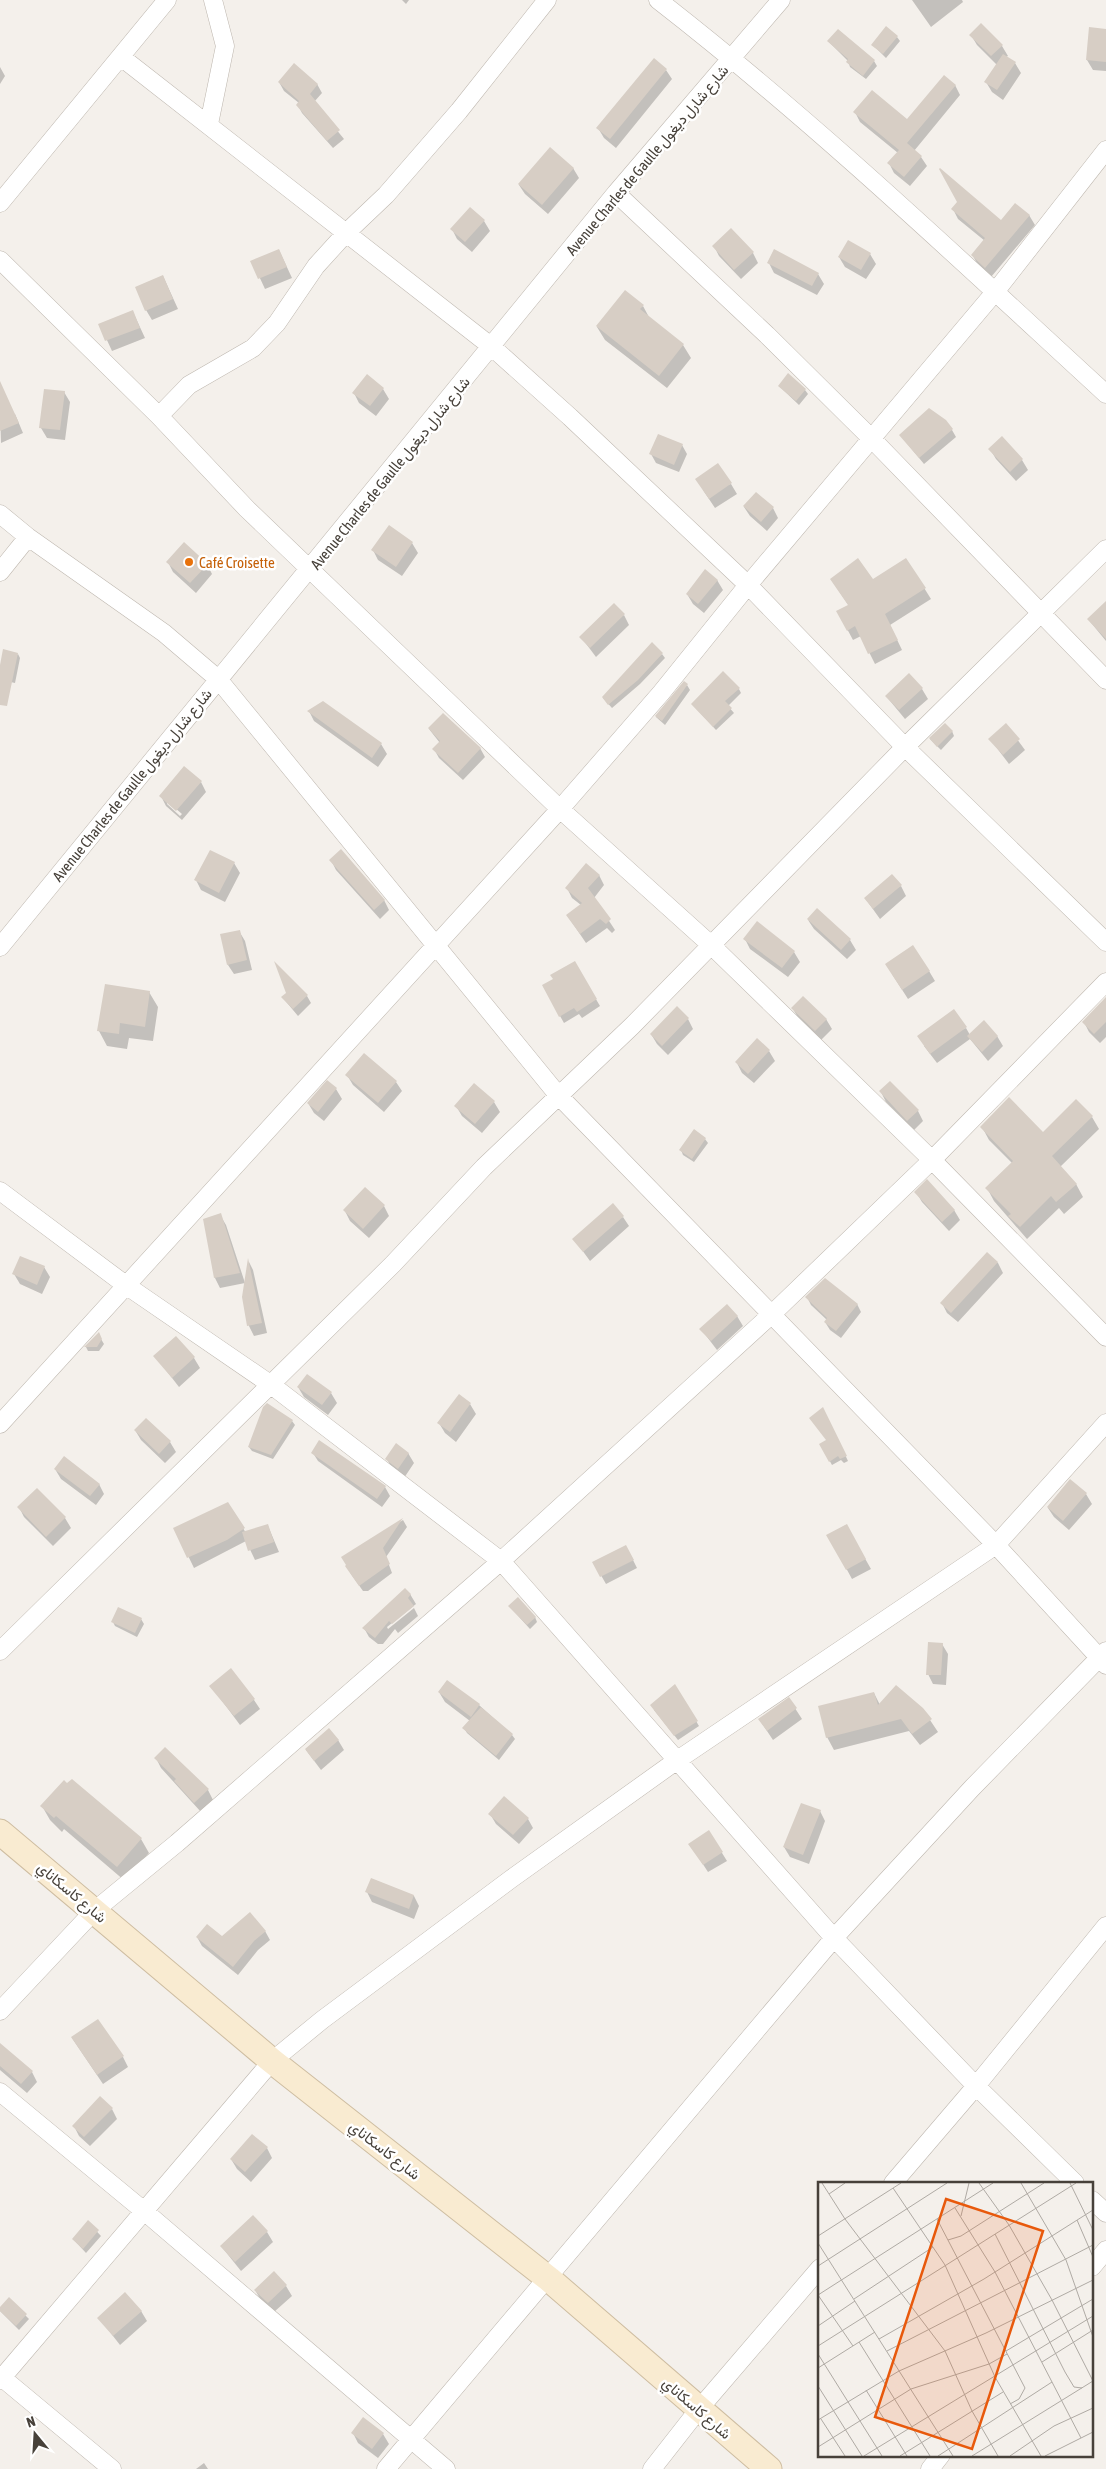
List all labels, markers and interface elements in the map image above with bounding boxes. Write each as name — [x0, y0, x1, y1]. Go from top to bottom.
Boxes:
street label: Avenue Charles de Gaulle شارع شارل ديغول — [562, 61, 734, 260]
street label: Avenue Charles de Gaulle شارع شارل ديغول — [307, 373, 475, 575]
place label: Café Croisette — [199, 554, 275, 571]
marker: Café Croisette — [183, 556, 195, 568]
street label: Avenue Charles de Gaulle شارع شارل ديغول — [49, 685, 217, 887]
street label: شارع كاسكاناي — [31, 1858, 110, 1930]
street label: شارع كاسكاناي — [343, 2117, 424, 2187]
inset map — [818, 2182, 1094, 2456]
street label: شارع كاسكاناي — [656, 2374, 735, 2446]
north arrow — [10, 2409, 60, 2459]
text: N — [25, 2413, 37, 2431]

